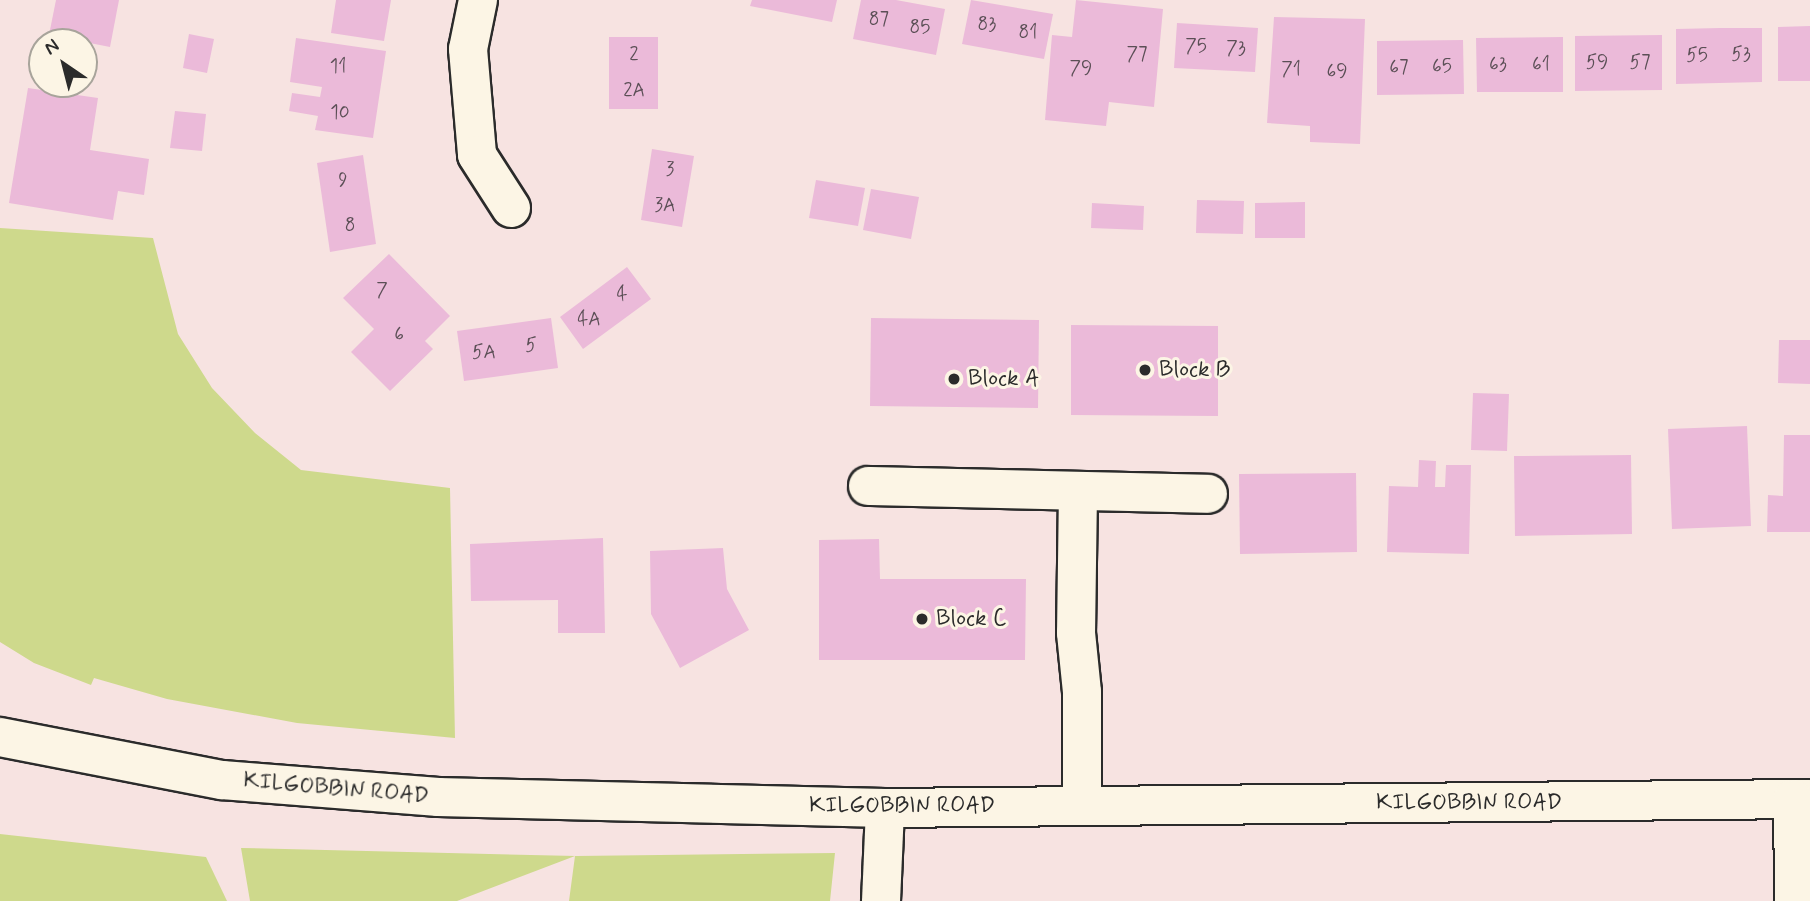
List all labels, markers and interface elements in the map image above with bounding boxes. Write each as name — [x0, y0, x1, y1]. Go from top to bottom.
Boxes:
house number: 87 — [869, 9, 889, 31]
house number: 83 — [978, 14, 996, 36]
house number: 85 — [910, 17, 930, 39]
house number: 81 — [1019, 22, 1037, 44]
north arrow — [28, 28, 98, 98]
text: N — [39, 33, 64, 61]
house number: 75 — [1185, 36, 1207, 58]
house number: 73 — [1226, 38, 1246, 60]
house number: 2 — [629, 44, 639, 66]
house number: 77 — [1126, 44, 1148, 66]
house number: 53 — [1731, 44, 1751, 66]
house number: 55 — [1686, 45, 1708, 67]
house number: 59 — [1586, 52, 1608, 74]
house number: 57 — [1630, 52, 1650, 74]
house number: 63 — [1489, 54, 1507, 76]
house number: 61 — [1532, 54, 1550, 76]
house number: 11 — [330, 56, 346, 78]
house number: 65 — [1432, 56, 1452, 78]
house number: 67 — [1389, 57, 1409, 79]
house number: 79 — [1070, 58, 1092, 80]
house number: 71 — [1281, 59, 1301, 81]
house number: 69 — [1326, 61, 1348, 83]
house number: 2A — [623, 80, 645, 102]
house number: 10 — [330, 102, 350, 124]
house number: 3 — [666, 159, 674, 181]
house number: 9 — [338, 170, 348, 192]
house number: 3A — [654, 195, 676, 217]
house number: 8 — [345, 215, 355, 237]
house number: 7 — [376, 280, 388, 302]
house number: 4 — [616, 284, 628, 306]
house number: 4A — [577, 309, 601, 331]
house number: 6 — [394, 324, 404, 346]
house number: 5 — [525, 335, 537, 357]
house number: 5A — [472, 342, 496, 364]
place label: Block B — [1159, 356, 1230, 384]
marker: Block B — [1137, 362, 1153, 378]
place label: Block A — [968, 365, 1040, 393]
marker: Block A — [946, 371, 962, 387]
place label: Block C — [936, 605, 1009, 633]
marker: Block C — [914, 611, 930, 627]
street label: KILGOBBIN ROAD — [242, 767, 430, 811]
street label: KILGOBBIN ROAD — [1376, 789, 1562, 817]
street label: KILGOBBIN ROAD — [809, 792, 995, 820]

